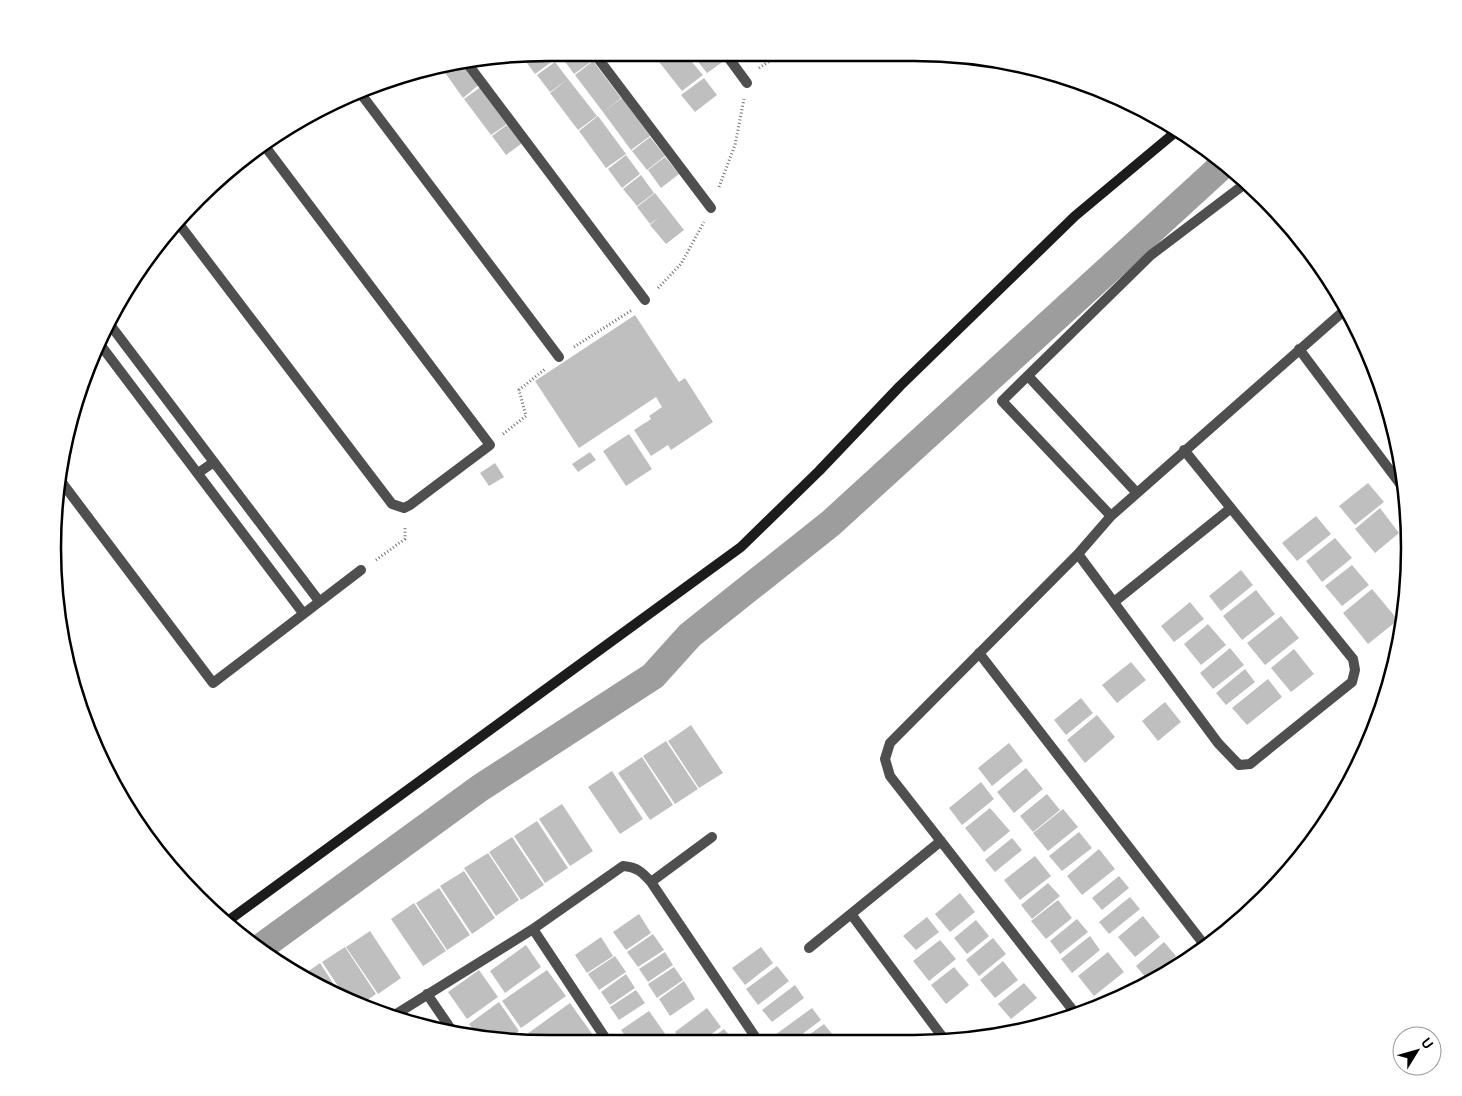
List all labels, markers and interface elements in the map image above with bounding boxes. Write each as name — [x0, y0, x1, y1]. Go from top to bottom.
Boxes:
north arrow — [1392, 1026, 1442, 1076]
text: U — [1417, 1034, 1437, 1052]

